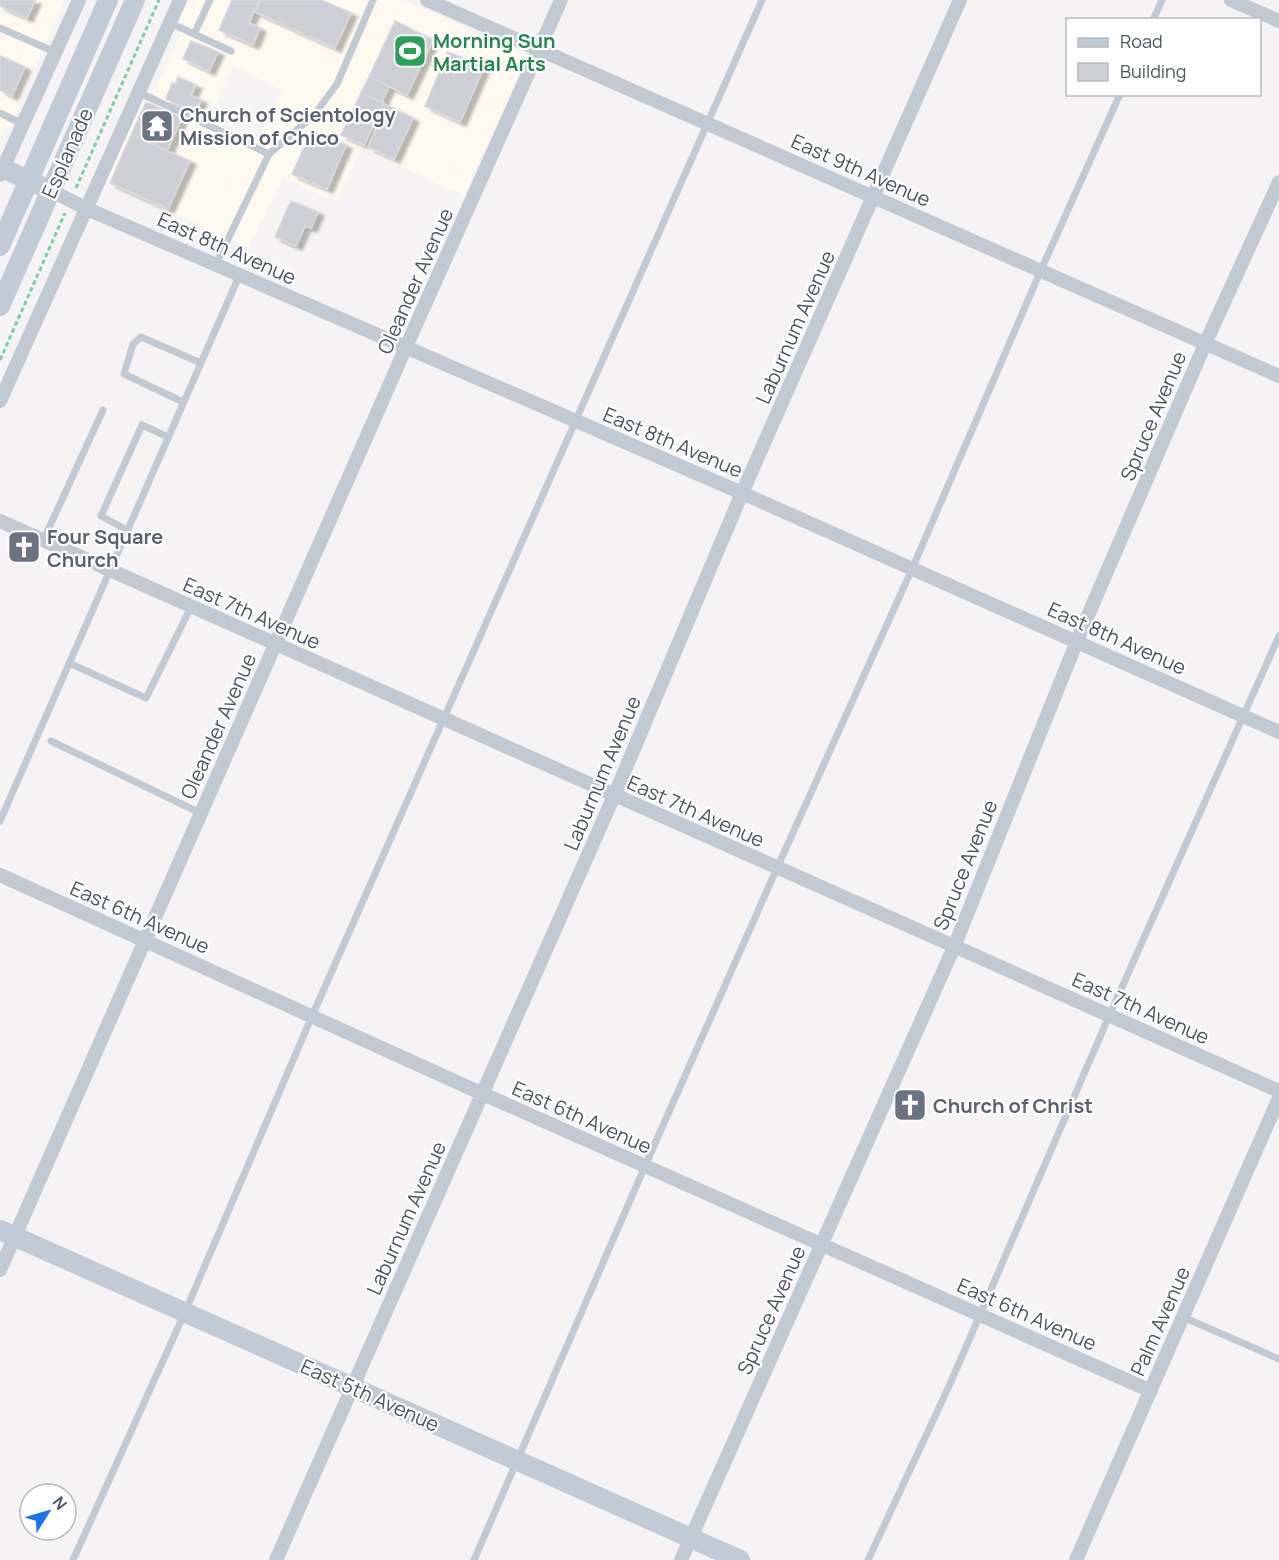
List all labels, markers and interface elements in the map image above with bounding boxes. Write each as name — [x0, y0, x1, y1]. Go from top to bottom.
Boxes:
legend — [1066, 18, 1261, 96]
place label: Morning Sun Martial Arts — [433, 27, 556, 77]
text: Road — [1120, 29, 1163, 53]
sports icon: Morning Sun Martial Arts — [392, 33, 428, 69]
text: Building — [1120, 59, 1186, 83]
place label: Church of Scientology Mission of Chico — [180, 101, 396, 151]
street label: Esplanade — [35, 104, 99, 202]
temple icon: Church of Scientology Mission of Chico — [139, 108, 175, 144]
street label: East 9th Avenue — [787, 127, 935, 213]
street label: Oleander Avenue — [371, 204, 459, 358]
street label: East 8th Avenue — [153, 205, 301, 291]
street label: Laburnum Avenue — [749, 246, 841, 408]
street label: Spruce Avenue — [1114, 347, 1192, 485]
street label: East 8th Avenue — [599, 400, 747, 484]
place label: Four Square Church — [47, 523, 163, 573]
church icon: Four Square Church — [6, 529, 42, 565]
street label: East 7th Avenue — [179, 571, 325, 655]
street label: East 8th Avenue — [1043, 595, 1191, 681]
street label: Oleander Avenue — [174, 649, 262, 803]
street label: Laburnum Avenue — [557, 692, 647, 854]
street label: East 7th Avenue — [623, 769, 769, 853]
street label: Spruce Avenue — [927, 796, 1003, 934]
street label: East 6th Avenue — [66, 874, 214, 960]
street label: East 7th Avenue — [1068, 966, 1214, 1050]
street label: East 6th Avenue — [508, 1074, 656, 1160]
church icon: Church of Christ — [892, 1087, 928, 1123]
place label: Church of Christ — [933, 1092, 1093, 1119]
street label: Laburnum Avenue — [360, 1137, 452, 1299]
street label: Spruce Avenue — [731, 1241, 811, 1379]
street label: Palm Avenue — [1124, 1262, 1196, 1380]
street label: East 6th Avenue — [953, 1271, 1101, 1357]
street label: East 5th Avenue — [296, 1352, 444, 1438]
north arrow — [18, 1482, 78, 1542]
text: N — [48, 1492, 72, 1514]

